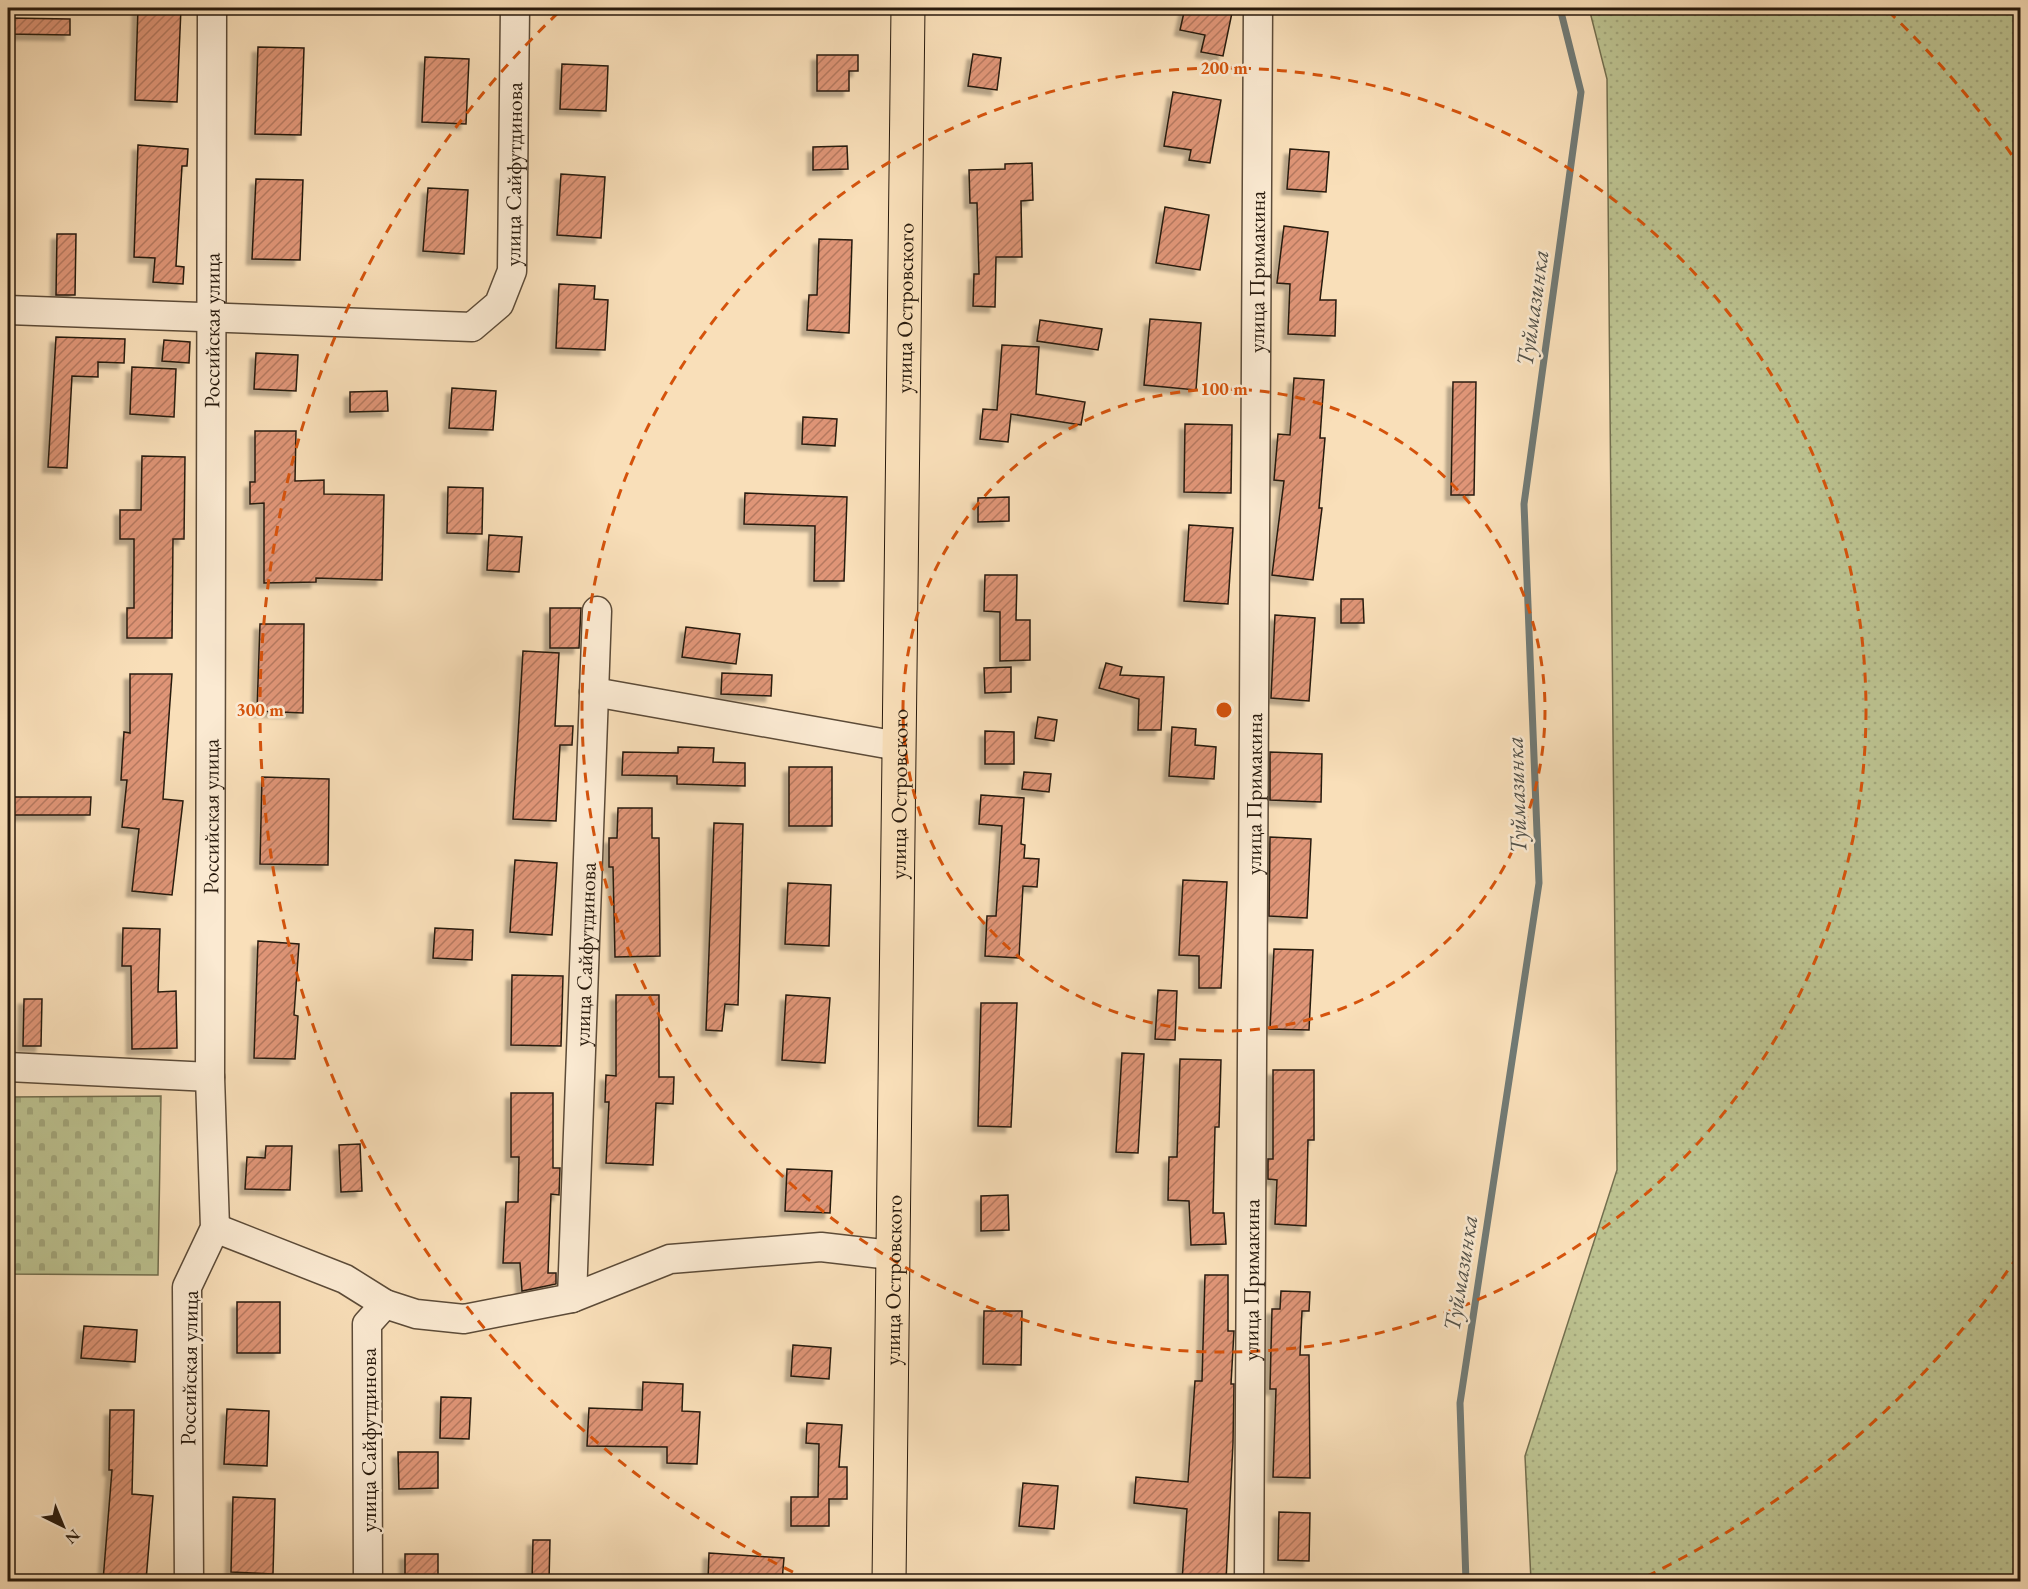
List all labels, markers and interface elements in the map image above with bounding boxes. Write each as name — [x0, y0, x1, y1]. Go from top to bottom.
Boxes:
text: 200 m — [1200, 56, 1248, 79]
street label: улица Сайфутдинова — [498, 82, 529, 267]
street label: улица Примакина — [1242, 191, 1271, 353]
street label: улица Островского — [889, 223, 920, 394]
water label: Туймазинка — [1508, 248, 1556, 368]
street label: Российская улица — [197, 252, 226, 408]
text: 100 m — [1200, 377, 1248, 400]
text: 300 m — [236, 698, 284, 721]
centre of rings — [1214, 700, 1234, 720]
street label: улица Островского — [883, 709, 914, 879]
street label: улица Примакина — [1239, 713, 1268, 875]
water label: Туймазинка — [1498, 736, 1534, 854]
street label: Российская улица — [196, 738, 225, 894]
street label: улица Сайфутдинова — [567, 861, 602, 1047]
street label: улица Островского — [877, 1194, 908, 1365]
street label: улица Примакина — [1236, 1199, 1266, 1361]
water label: Туймазинка — [1436, 1213, 1484, 1333]
street label: Российская улица — [173, 1290, 205, 1446]
street label: улица Сайфутдинова — [354, 1348, 383, 1532]
north arrow — [33, 1496, 93, 1556]
text: N — [61, 1525, 85, 1549]

